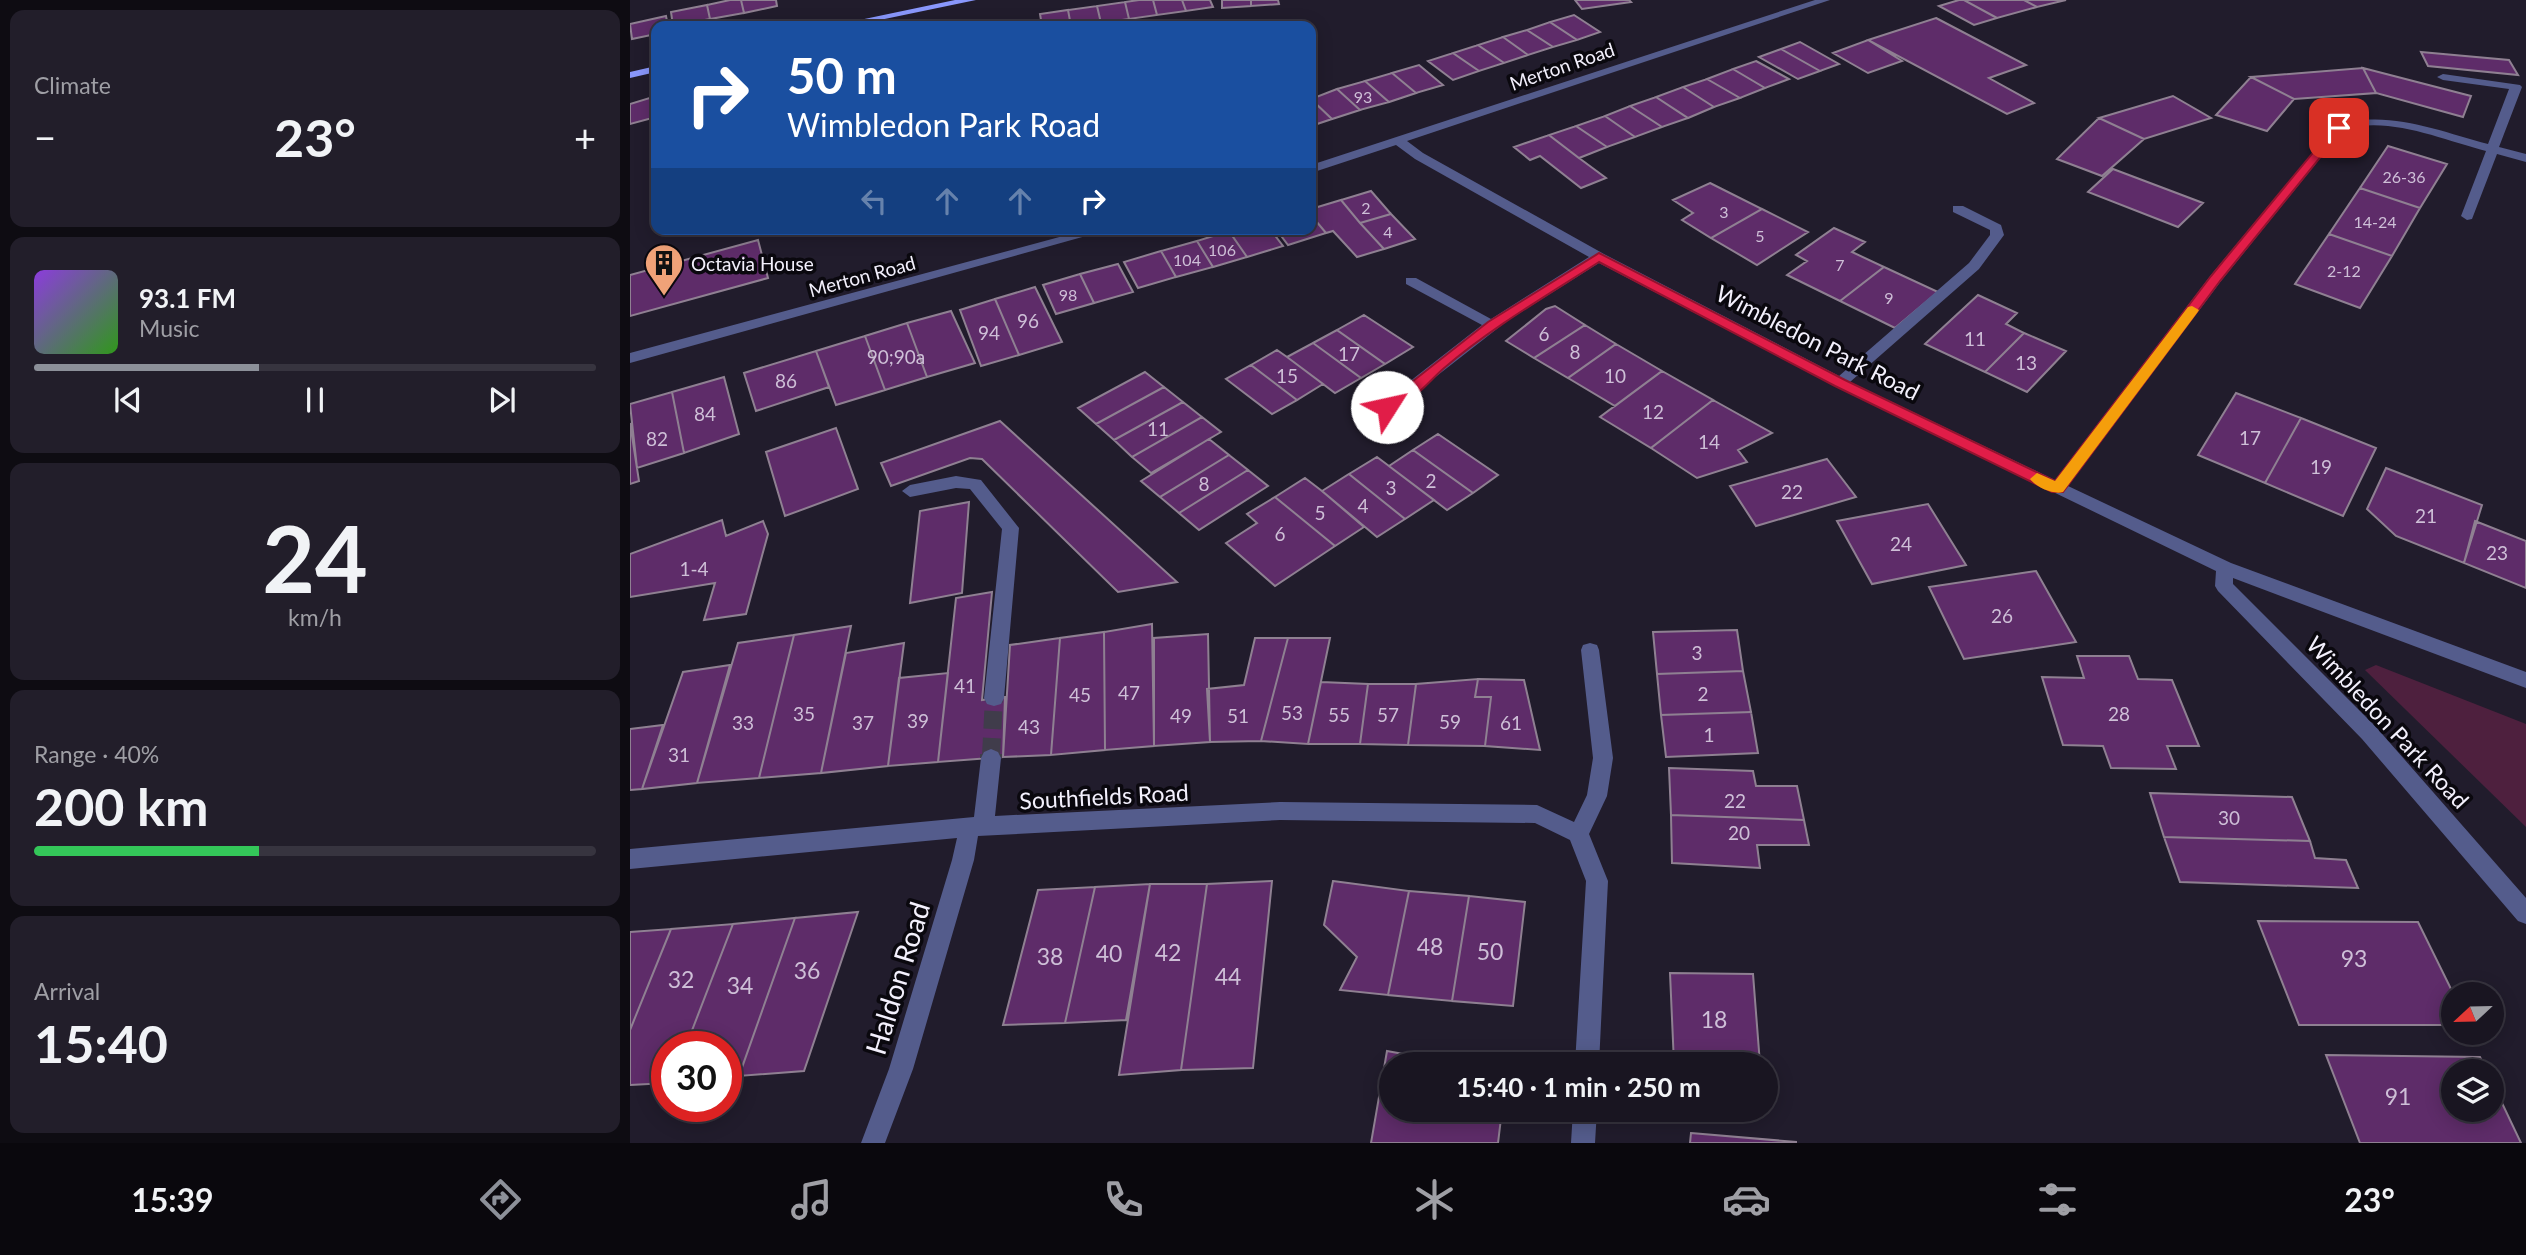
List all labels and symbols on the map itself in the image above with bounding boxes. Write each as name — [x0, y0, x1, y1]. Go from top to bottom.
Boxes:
street label: Merton Road — [1507, 37, 1617, 95]
house number: 93 — [1354, 87, 1372, 106]
pin — [2309, 98, 2369, 158]
house number: 26-36 — [2382, 167, 2426, 186]
house number: 2 — [1361, 198, 1371, 217]
house number: 3 — [1719, 202, 1729, 221]
house number: 14-24 — [2353, 212, 2397, 231]
house number: 4 — [1383, 222, 1393, 241]
house number: 5 — [1755, 226, 1765, 245]
house number: 106 — [1208, 240, 1236, 259]
building icon: Octavia House — [643, 242, 685, 297]
house number: 104 — [1173, 250, 1201, 269]
street label: Merton Road — [806, 251, 918, 301]
place label: Octavia House — [691, 252, 814, 275]
house number: 7 — [1835, 255, 1845, 274]
house number: 2-12 — [2327, 261, 2361, 280]
street label: Wimbledon Park Road — [1711, 278, 1925, 406]
house number: 98 — [1059, 285, 1077, 304]
house number: 9 — [1884, 288, 1894, 307]
house number: 96 — [1017, 309, 1039, 332]
house number: 94 — [978, 321, 1000, 344]
house number: 6 — [1538, 322, 1550, 345]
house number: 11 — [1964, 327, 1986, 350]
house number: 8 — [1569, 340, 1581, 363]
house number: 17 — [1338, 342, 1360, 365]
house number: 90;90a — [867, 345, 925, 368]
house number: 13 — [2015, 351, 2037, 374]
house number: 15 — [1276, 364, 1298, 387]
house number: 10 — [1604, 364, 1626, 387]
house number: 86 — [775, 369, 797, 392]
position arrow — [1350, 370, 1424, 444]
house number: 12 — [1642, 400, 1664, 423]
house number: 84 — [694, 402, 716, 425]
house number: 11 — [1147, 417, 1169, 440]
house number: 17 — [2239, 426, 2261, 449]
house number: 82 — [646, 427, 668, 450]
house number: 14 — [1698, 430, 1720, 453]
house number: 19 — [2310, 455, 2332, 478]
house number: 2 — [1425, 469, 1437, 492]
house number: 8 — [1198, 472, 1210, 495]
house number: 3 — [1385, 476, 1397, 499]
house number: 22 — [1781, 480, 1803, 503]
house number: 4 — [1357, 494, 1369, 517]
house number: 5 — [1314, 501, 1326, 524]
house number: 21 — [2415, 504, 2437, 527]
house number: 6 — [1274, 522, 1286, 545]
house number: 24 — [1890, 532, 1912, 555]
house number: 23 — [2486, 541, 2508, 564]
house number: 1-4 — [679, 557, 709, 580]
house number: 26 — [1991, 604, 2013, 627]
street label: Wimbledon Park Road — [2301, 630, 2475, 814]
house number: 3 — [1691, 641, 1703, 664]
house number: 41 — [954, 674, 976, 697]
house number: 47 — [1118, 681, 1140, 704]
house number: 2 — [1697, 682, 1709, 705]
house number: 45 — [1069, 683, 1091, 706]
house number: 53 — [1281, 701, 1303, 724]
house number: 35 — [793, 702, 815, 725]
house number: 28 — [2108, 702, 2130, 725]
house number: 55 — [1328, 703, 1350, 726]
house number: 57 — [1377, 703, 1399, 726]
house number: 49 — [1170, 704, 1192, 727]
house number: 51 — [1227, 704, 1249, 727]
house number: 39 — [907, 709, 929, 732]
house number: 59 — [1439, 710, 1461, 733]
house number: 33 — [732, 711, 754, 734]
house number: 37 — [852, 711, 874, 734]
house number: 61 — [1500, 711, 1522, 734]
house number: 43 — [1018, 715, 1040, 738]
house number: 1 — [1703, 723, 1715, 746]
house number: 31 — [668, 743, 690, 766]
street label: Southfields Road — [1019, 778, 1189, 814]
house number: 22 — [1724, 789, 1746, 812]
house number: 30 — [2218, 806, 2240, 829]
house number: 20 — [1728, 821, 1750, 844]
street label: Haldon Road — [858, 898, 936, 1058]
house number: 48 — [1417, 932, 1443, 960]
house number: 50 — [1477, 937, 1503, 965]
house number: 42 — [1155, 938, 1181, 966]
house number: 40 — [1096, 939, 1122, 967]
house number: 38 — [1037, 942, 1063, 970]
house number: 93 — [2341, 944, 2367, 972]
house number: 36 — [794, 956, 820, 984]
house number: 44 — [1215, 962, 1241, 990]
house number: 32 — [668, 965, 694, 993]
house number: 34 — [727, 971, 753, 999]
north arrow — [2441, 982, 2504, 1045]
house number: 18 — [1701, 1005, 1727, 1033]
speed limit sign: 30 — [651, 1031, 742, 1122]
house number: 91 — [2385, 1082, 2411, 1110]

